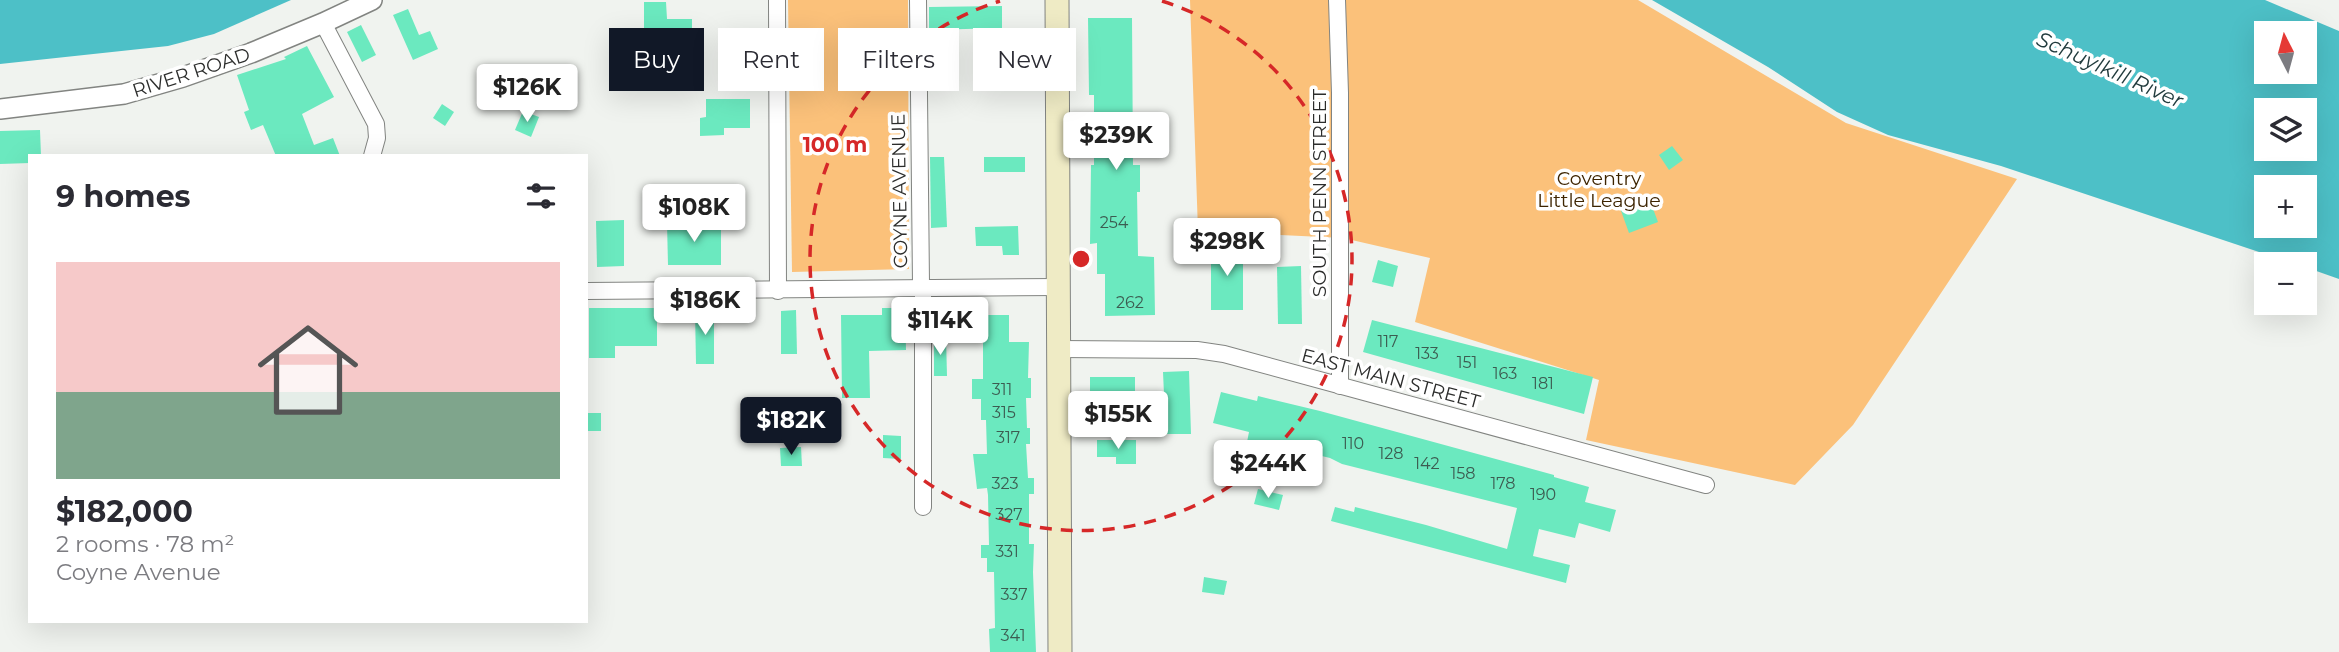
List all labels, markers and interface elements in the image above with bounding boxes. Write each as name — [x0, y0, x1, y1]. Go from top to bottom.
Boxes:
north arrow — [2254, 21, 2317, 84]
map controls — [2254, 21, 2317, 315]
water label: Schuylkill River — [2033, 26, 2188, 113]
chip: Buy — [609, 28, 704, 91]
chip: Rent — [718, 28, 824, 91]
chip: Filters — [838, 28, 959, 91]
chip: New — [973, 28, 1076, 91]
street label: RIVER ROAD — [129, 43, 253, 102]
pin: $126K — [478, 64, 576, 124]
text: $126K — [493, 73, 561, 101]
street label: SOUTH PENN STREET — [1308, 89, 1331, 297]
button: layers — [2254, 98, 2317, 161]
street label: COYNE AVENUE — [887, 113, 912, 269]
pin: $239K — [1067, 113, 1165, 172]
text: $239K — [1079, 121, 1153, 149]
text: 100 m — [803, 132, 867, 157]
park label: Coventry Little League — [1537, 167, 1661, 212]
button: + — [2254, 175, 2317, 238]
icon: filters — [522, 177, 560, 215]
text: 9 homes — [56, 178, 191, 215]
pin: $108K — [645, 184, 743, 244]
text: $108K — [658, 193, 730, 221]
house number: 254 — [1100, 213, 1129, 232]
pin: $298K — [1178, 218, 1276, 278]
text: $298K — [1189, 227, 1265, 255]
centre of rings — [1069, 247, 1093, 271]
button: − — [2254, 252, 2317, 315]
pin: $186K — [656, 278, 754, 337]
text: $186K — [670, 286, 740, 314]
house number: 262 — [1116, 293, 1144, 312]
pin: $114K — [891, 298, 989, 357]
text: $114K — [907, 306, 973, 334]
icon: home — [245, 307, 371, 433]
house number: 117 — [1378, 332, 1398, 351]
street label: EAST MAIN STREET — [1299, 344, 1483, 413]
house number: 133 — [1415, 344, 1439, 363]
house number: 151 — [1457, 353, 1477, 372]
house number: 163 — [1493, 364, 1517, 383]
house number: 181 — [1532, 374, 1554, 393]
house number: 311 — [992, 380, 1012, 399]
pin: $155K — [1069, 392, 1167, 451]
pin: $182K — [742, 398, 840, 457]
text: $155K — [1084, 400, 1152, 428]
house number: 315 — [992, 403, 1016, 422]
text: $182K — [756, 406, 826, 434]
house number: 317 — [996, 428, 1020, 447]
house number: 110 — [1342, 434, 1364, 453]
pin: $244K — [1219, 440, 1317, 500]
house number: 128 — [1378, 444, 1404, 463]
text: $244K — [1230, 449, 1306, 477]
house number: 142 — [1414, 454, 1440, 473]
house number: 158 — [1450, 464, 1476, 483]
house number: 323 — [991, 474, 1019, 493]
house number: 178 — [1490, 474, 1516, 493]
house number: 190 — [1530, 485, 1556, 504]
text: $182,000 — [56, 493, 193, 530]
house number: 327 — [995, 505, 1023, 524]
text: 2 rooms · 78 m² — [56, 530, 234, 558]
house number: 331 — [995, 542, 1019, 561]
text: Coyne Avenue — [56, 558, 221, 586]
house number: 337 — [1000, 585, 1028, 604]
house number: 341 — [1001, 626, 1025, 645]

